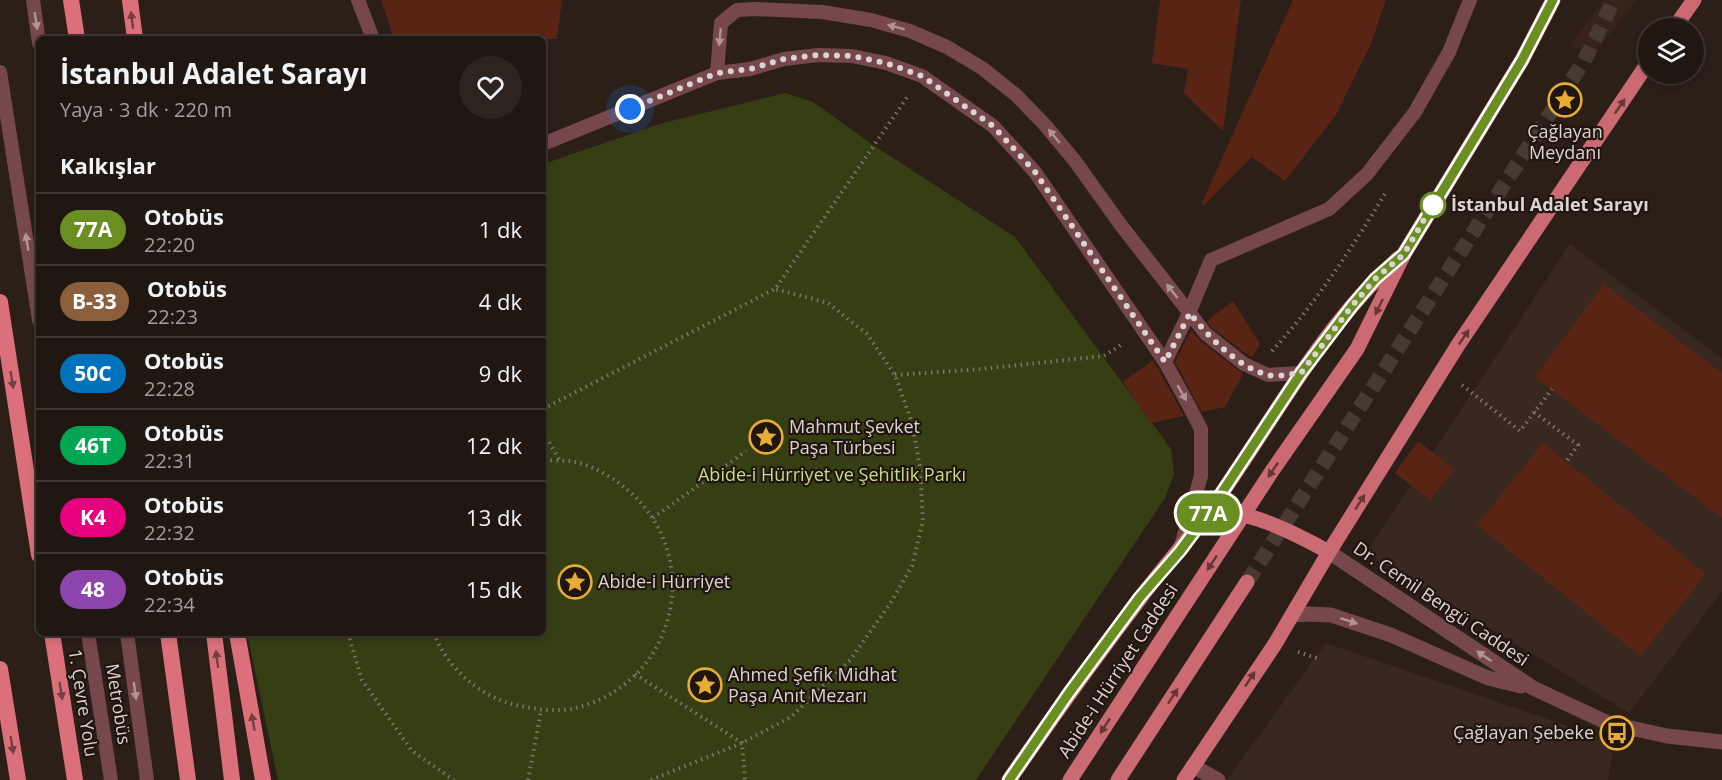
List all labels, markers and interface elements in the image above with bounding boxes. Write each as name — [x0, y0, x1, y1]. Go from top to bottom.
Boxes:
one-way arrow — [128, 10, 137, 29]
one-way arrow — [31, 12, 40, 31]
map controls — [1638, 18, 1704, 84]
button: layers — [1638, 18, 1704, 84]
one-way arrow — [887, 21, 905, 31]
one-way arrow — [715, 27, 725, 46]
text: İstanbul Adalet Sarayı — [60, 54, 368, 92]
button: heart — [459, 56, 522, 119]
place icon: Çağlayan Meydanı — [1547, 82, 1583, 118]
your location — [615, 94, 645, 124]
text: Yaya · 3 dk · 220 m — [60, 96, 232, 123]
one-way arrow — [1614, 98, 1625, 114]
place label: Çağlayan Meydanı — [1527, 119, 1603, 164]
one-way arrow — [1047, 128, 1060, 144]
text: Kalkışlar — [60, 150, 156, 180]
marker: İstanbul Adalet Sarayı — [1420, 192, 1446, 218]
place label: İstanbul Adalet Sarayı — [1451, 192, 1649, 216]
text: Otobüs — [144, 201, 224, 231]
text: 1 dk — [479, 214, 522, 244]
text: 77A — [74, 215, 112, 243]
text: 22:20 — [144, 231, 195, 258]
one-way arrow — [22, 232, 31, 251]
text: Otobüs — [147, 273, 227, 303]
one-way arrow — [1165, 283, 1178, 299]
text: 4 dk — [479, 286, 522, 316]
text: B-33 — [72, 287, 117, 315]
one-way arrow — [1374, 298, 1383, 315]
text: 22:23 — [147, 303, 198, 330]
one-way arrow — [1458, 329, 1469, 345]
text: Otobüs — [144, 345, 224, 375]
text: 9 dk — [479, 358, 522, 388]
text: 50C — [74, 359, 112, 387]
one-way arrow — [8, 371, 17, 390]
text: 22:28 — [144, 375, 195, 402]
one-way arrow — [1177, 385, 1188, 401]
place label: Mahmut Şevket Paşa Türbesi — [789, 414, 920, 459]
text: Otobüs — [144, 417, 224, 447]
place icon: Mahmut Şevket Paşa Türbesi — [748, 419, 784, 455]
text: 12 dk — [466, 430, 522, 460]
text: 46T — [75, 431, 111, 459]
text: 22:31 — [144, 447, 195, 474]
park label: Abide-i Hürriyet ve Şehitlik Parkı — [698, 462, 966, 486]
one-way arrow — [1267, 462, 1279, 478]
text: Otobüs — [144, 489, 224, 519]
line badge: 77A — [1174, 494, 1242, 532]
one-way arrow — [1354, 494, 1365, 510]
text: 77A — [1189, 499, 1227, 527]
text: 13 dk — [466, 502, 522, 532]
text: K4 — [80, 503, 106, 531]
text: 22:32 — [144, 519, 195, 546]
street label: Dr. Cemil Bengü Caddesi — [1349, 535, 1534, 671]
one-way arrow — [1207, 555, 1218, 572]
text: Otobüs — [144, 561, 224, 591]
place icon: Abide-i Hürriyet — [557, 564, 593, 600]
place label: Abide-i Hürriyet — [598, 569, 730, 593]
text: 15 dk — [466, 574, 522, 604]
text: 48 — [81, 575, 105, 603]
street label: Abide-i Hürriyet Caddesi — [1052, 579, 1183, 762]
text: 22:34 — [144, 591, 195, 618]
one-way arrow — [1340, 617, 1358, 626]
street label: 1. Çevre Yolu — [64, 647, 104, 758]
one-way arrow — [213, 650, 222, 669]
one-way arrow — [1476, 651, 1492, 662]
street label: Metrobüs — [101, 662, 137, 746]
place label: Ahmed Şefik Midhat Paşa Anıt Mezarı — [728, 662, 897, 707]
place icon: Ahmed Şefik Midhat Paşa Anıt Mezarı — [687, 667, 723, 703]
one-way arrow — [1245, 670, 1256, 687]
one-way arrow — [57, 681, 66, 700]
one-way arrow — [130, 682, 139, 701]
one-way arrow — [1167, 688, 1178, 704]
one-way arrow — [249, 713, 258, 732]
bus stop icon: Çağlayan Şebeke — [1599, 715, 1635, 751]
one-way arrow — [1100, 718, 1111, 735]
place label: Çağlayan Şebeke — [1453, 720, 1594, 744]
one-way arrow — [8, 736, 17, 755]

